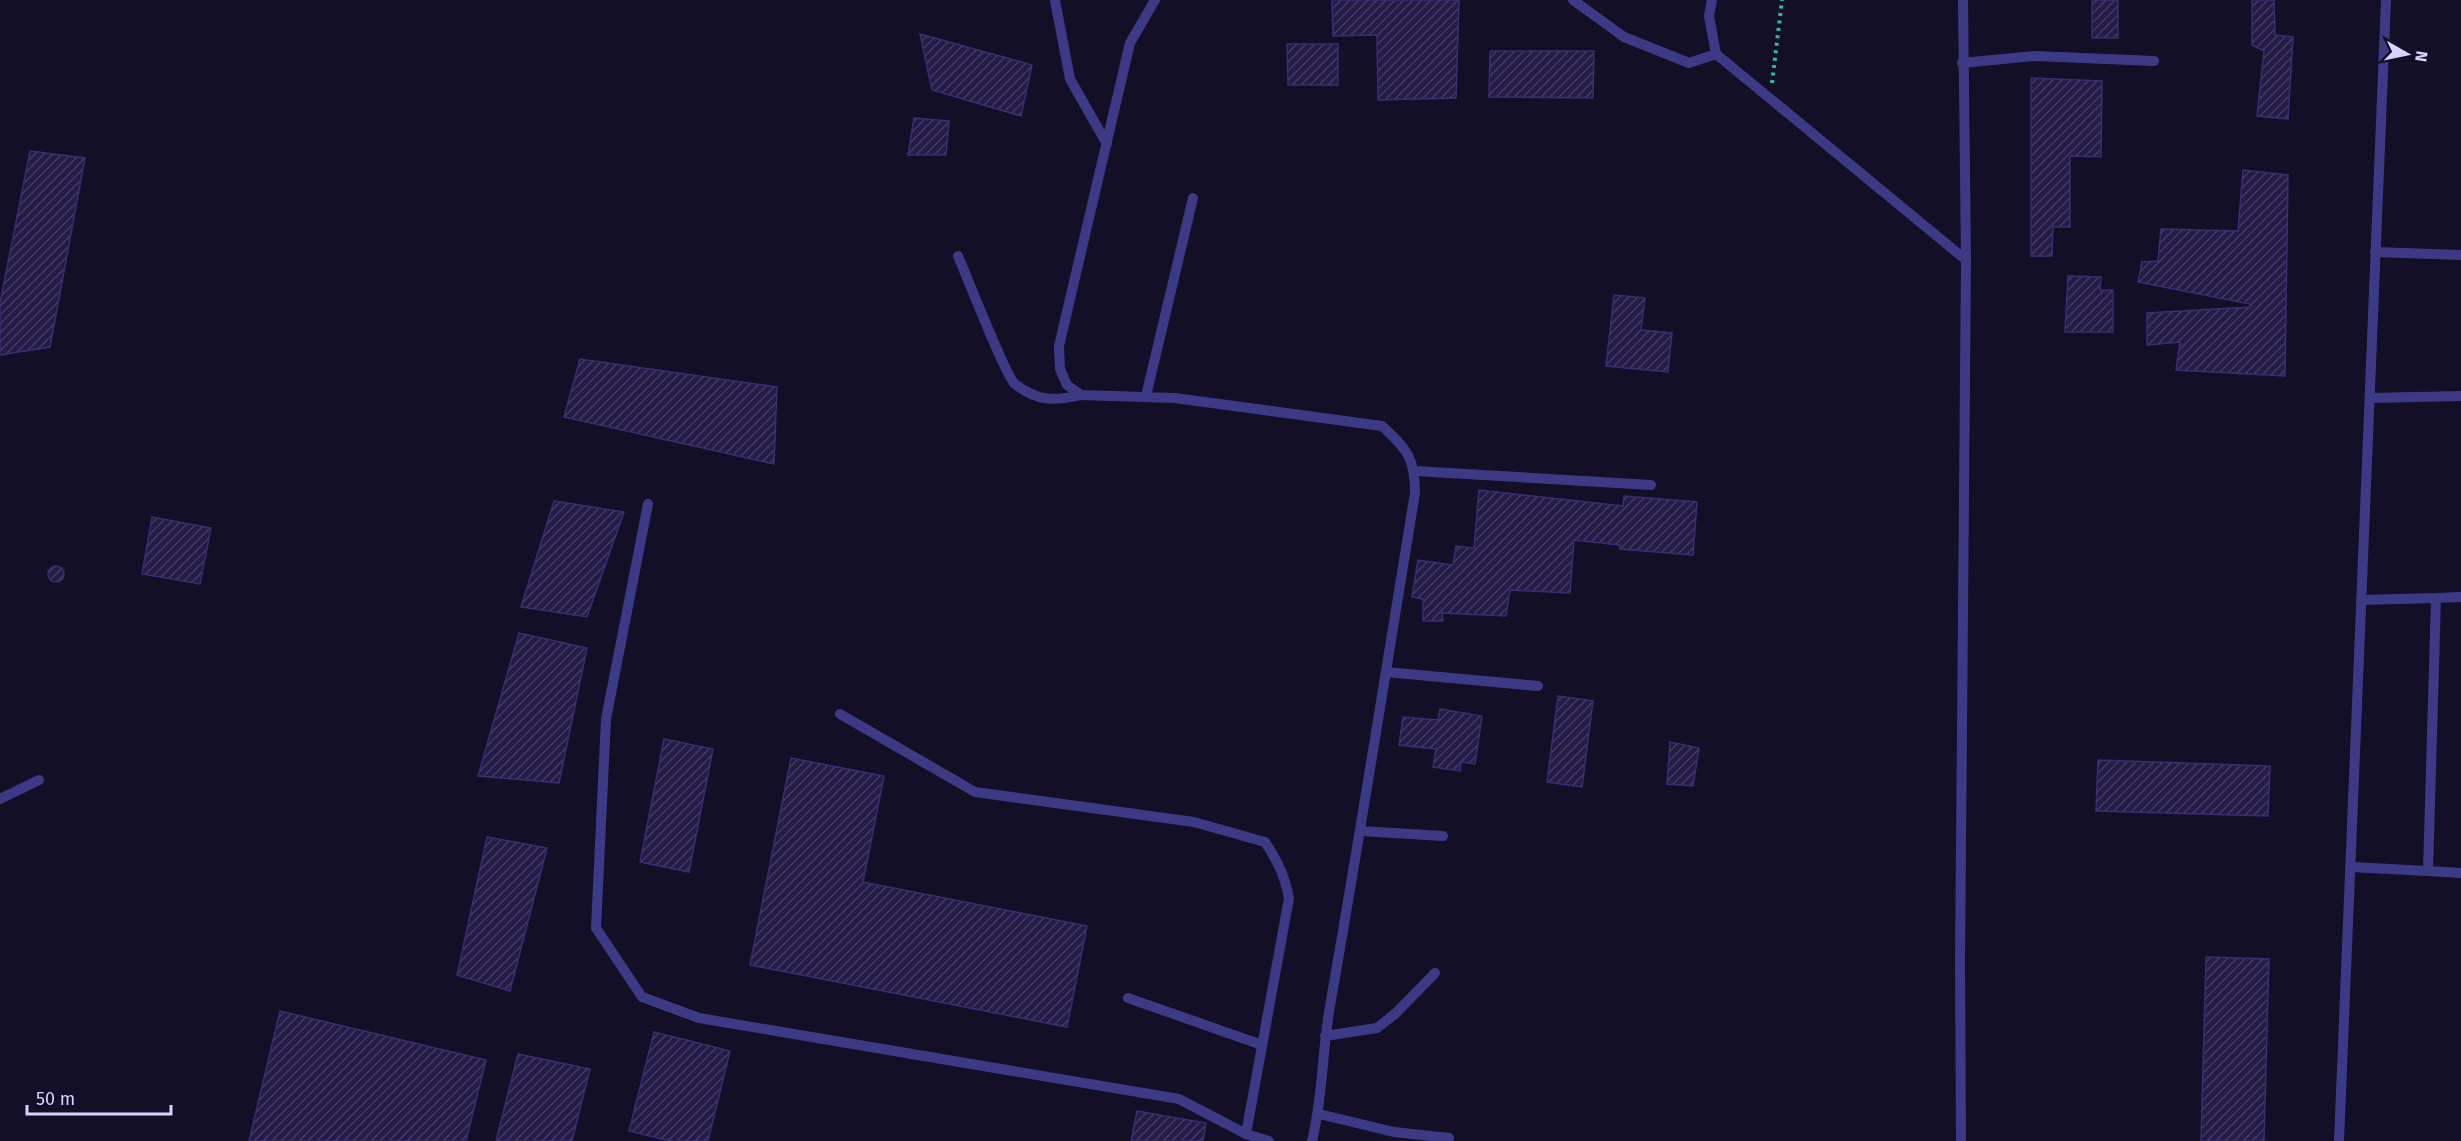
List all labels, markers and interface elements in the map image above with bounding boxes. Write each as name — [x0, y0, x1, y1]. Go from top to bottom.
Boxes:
north arrow — [2377, 24, 2437, 84]
text: N — [2411, 50, 2432, 63]
scale bar — [27, 1078, 171, 1116]
text: 50 m — [36, 1088, 75, 1110]

